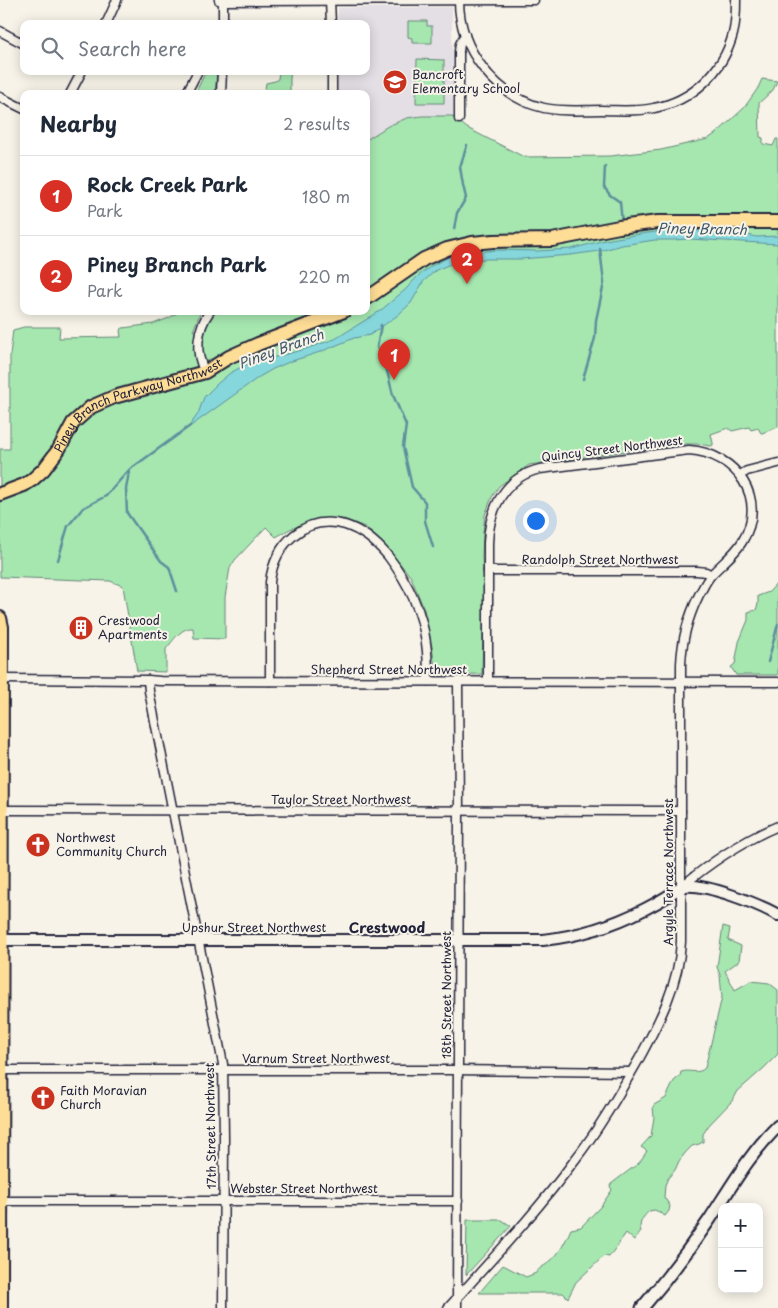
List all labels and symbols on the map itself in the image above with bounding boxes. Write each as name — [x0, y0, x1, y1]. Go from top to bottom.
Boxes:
place label: Bancroft Elementary School — [412, 65, 520, 97]
school or university icon: Bancroft Elementary School — [382, 69, 408, 95]
water label: Piney Branch — [657, 217, 748, 240]
pin: 2 — [451, 243, 483, 284]
water label: Piney Branch — [235, 323, 327, 374]
pin: 1 — [378, 339, 410, 380]
street label: Piney Branch Parkway Northwest — [49, 353, 226, 455]
street label: Quincy Street Northwest — [540, 430, 684, 466]
your location — [523, 508, 549, 534]
street label: Randolph Street Northwest — [522, 550, 679, 568]
place label: Crestwood Apartments — [98, 611, 168, 643]
building icon: Crestwood Apartments — [68, 615, 94, 641]
street label: Shepherd Street Northwest — [311, 660, 467, 678]
street label: Taylor Street Northwest — [271, 790, 411, 808]
street label: Argyle Terrace Northwest — [659, 798, 677, 946]
place label: Northwest Community Church — [56, 828, 167, 860]
church icon: Northwest Community Church — [25, 832, 51, 858]
district label: Crestwood — [349, 917, 425, 938]
street label: Upshur Street Northwest — [182, 918, 326, 936]
street label: 18th Street Northwest — [437, 931, 455, 1059]
street label: Varnum Street Northwest — [242, 1049, 390, 1067]
street label: 17th Street Northwest — [200, 1062, 220, 1190]
place label: Faith Moravian Church — [60, 1081, 147, 1113]
church icon: Faith Moravian Church — [30, 1085, 56, 1111]
street label: Webster Street Northwest — [230, 1179, 378, 1197]

